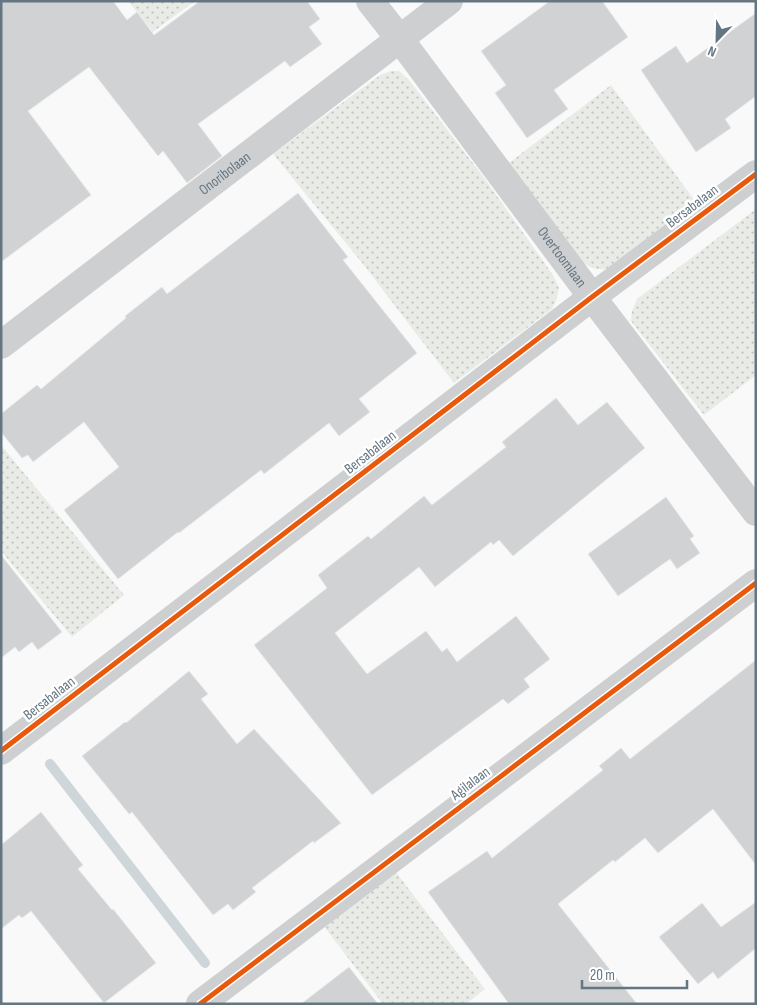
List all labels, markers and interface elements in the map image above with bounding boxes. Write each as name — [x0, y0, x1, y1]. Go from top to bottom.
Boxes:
north arrow — [692, 15, 742, 65]
text: N — [705, 42, 719, 61]
street label: Onoribolaan — [195, 148, 255, 200]
street label: Bersabalaan — [662, 181, 722, 232]
street label: Overtoomlaan — [533, 223, 591, 291]
street label: Bersabalaan — [341, 426, 400, 479]
street label: Bersabalaan — [20, 672, 79, 725]
street label: Agilalaan — [446, 762, 494, 805]
scale bar — [582, 958, 687, 990]
text: 20 m — [590, 966, 615, 985]

